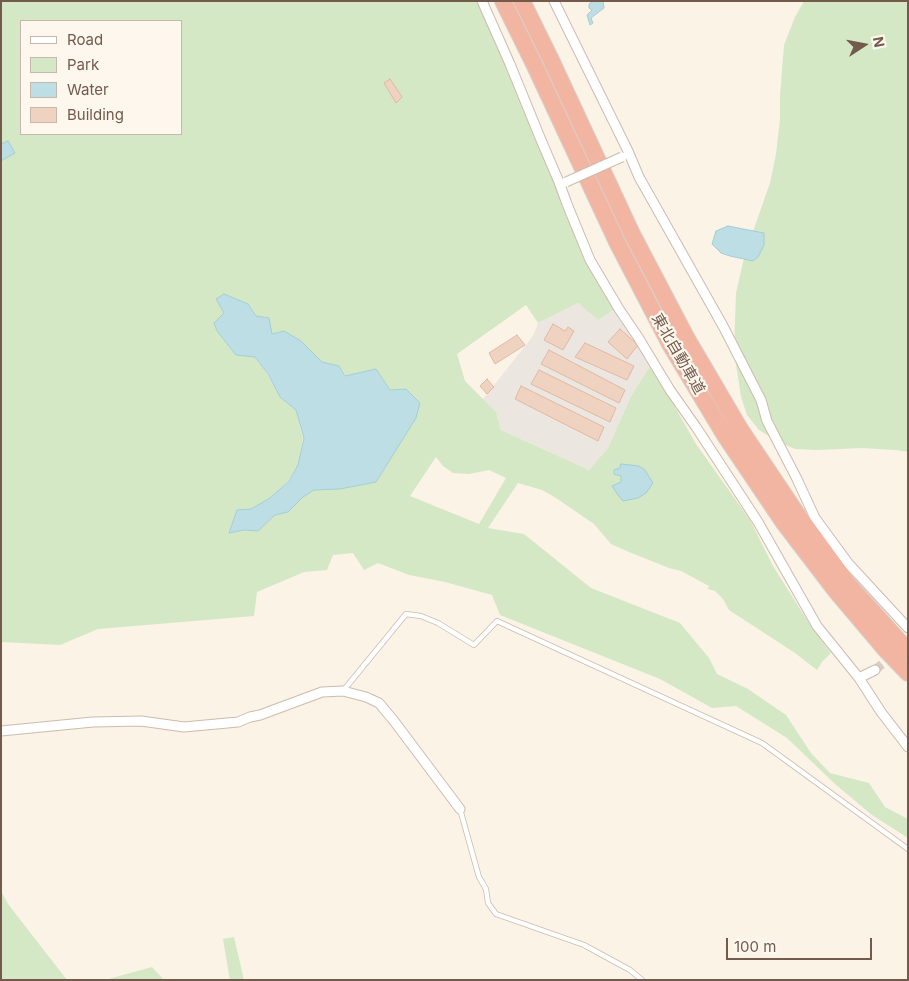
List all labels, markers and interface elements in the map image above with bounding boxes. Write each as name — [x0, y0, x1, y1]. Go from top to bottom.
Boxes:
legend — [20, 20, 182, 135]
north arrow — [839, 20, 889, 70]
text: Road — [67, 30, 103, 49]
text: N — [870, 35, 889, 49]
text: Park — [67, 55, 99, 74]
text: Water — [67, 80, 109, 99]
text: Building — [67, 105, 124, 124]
street label: 東北自動車道 — [648, 311, 708, 397]
scale bar — [729, 928, 875, 960]
text: 100 m — [734, 937, 776, 956]

